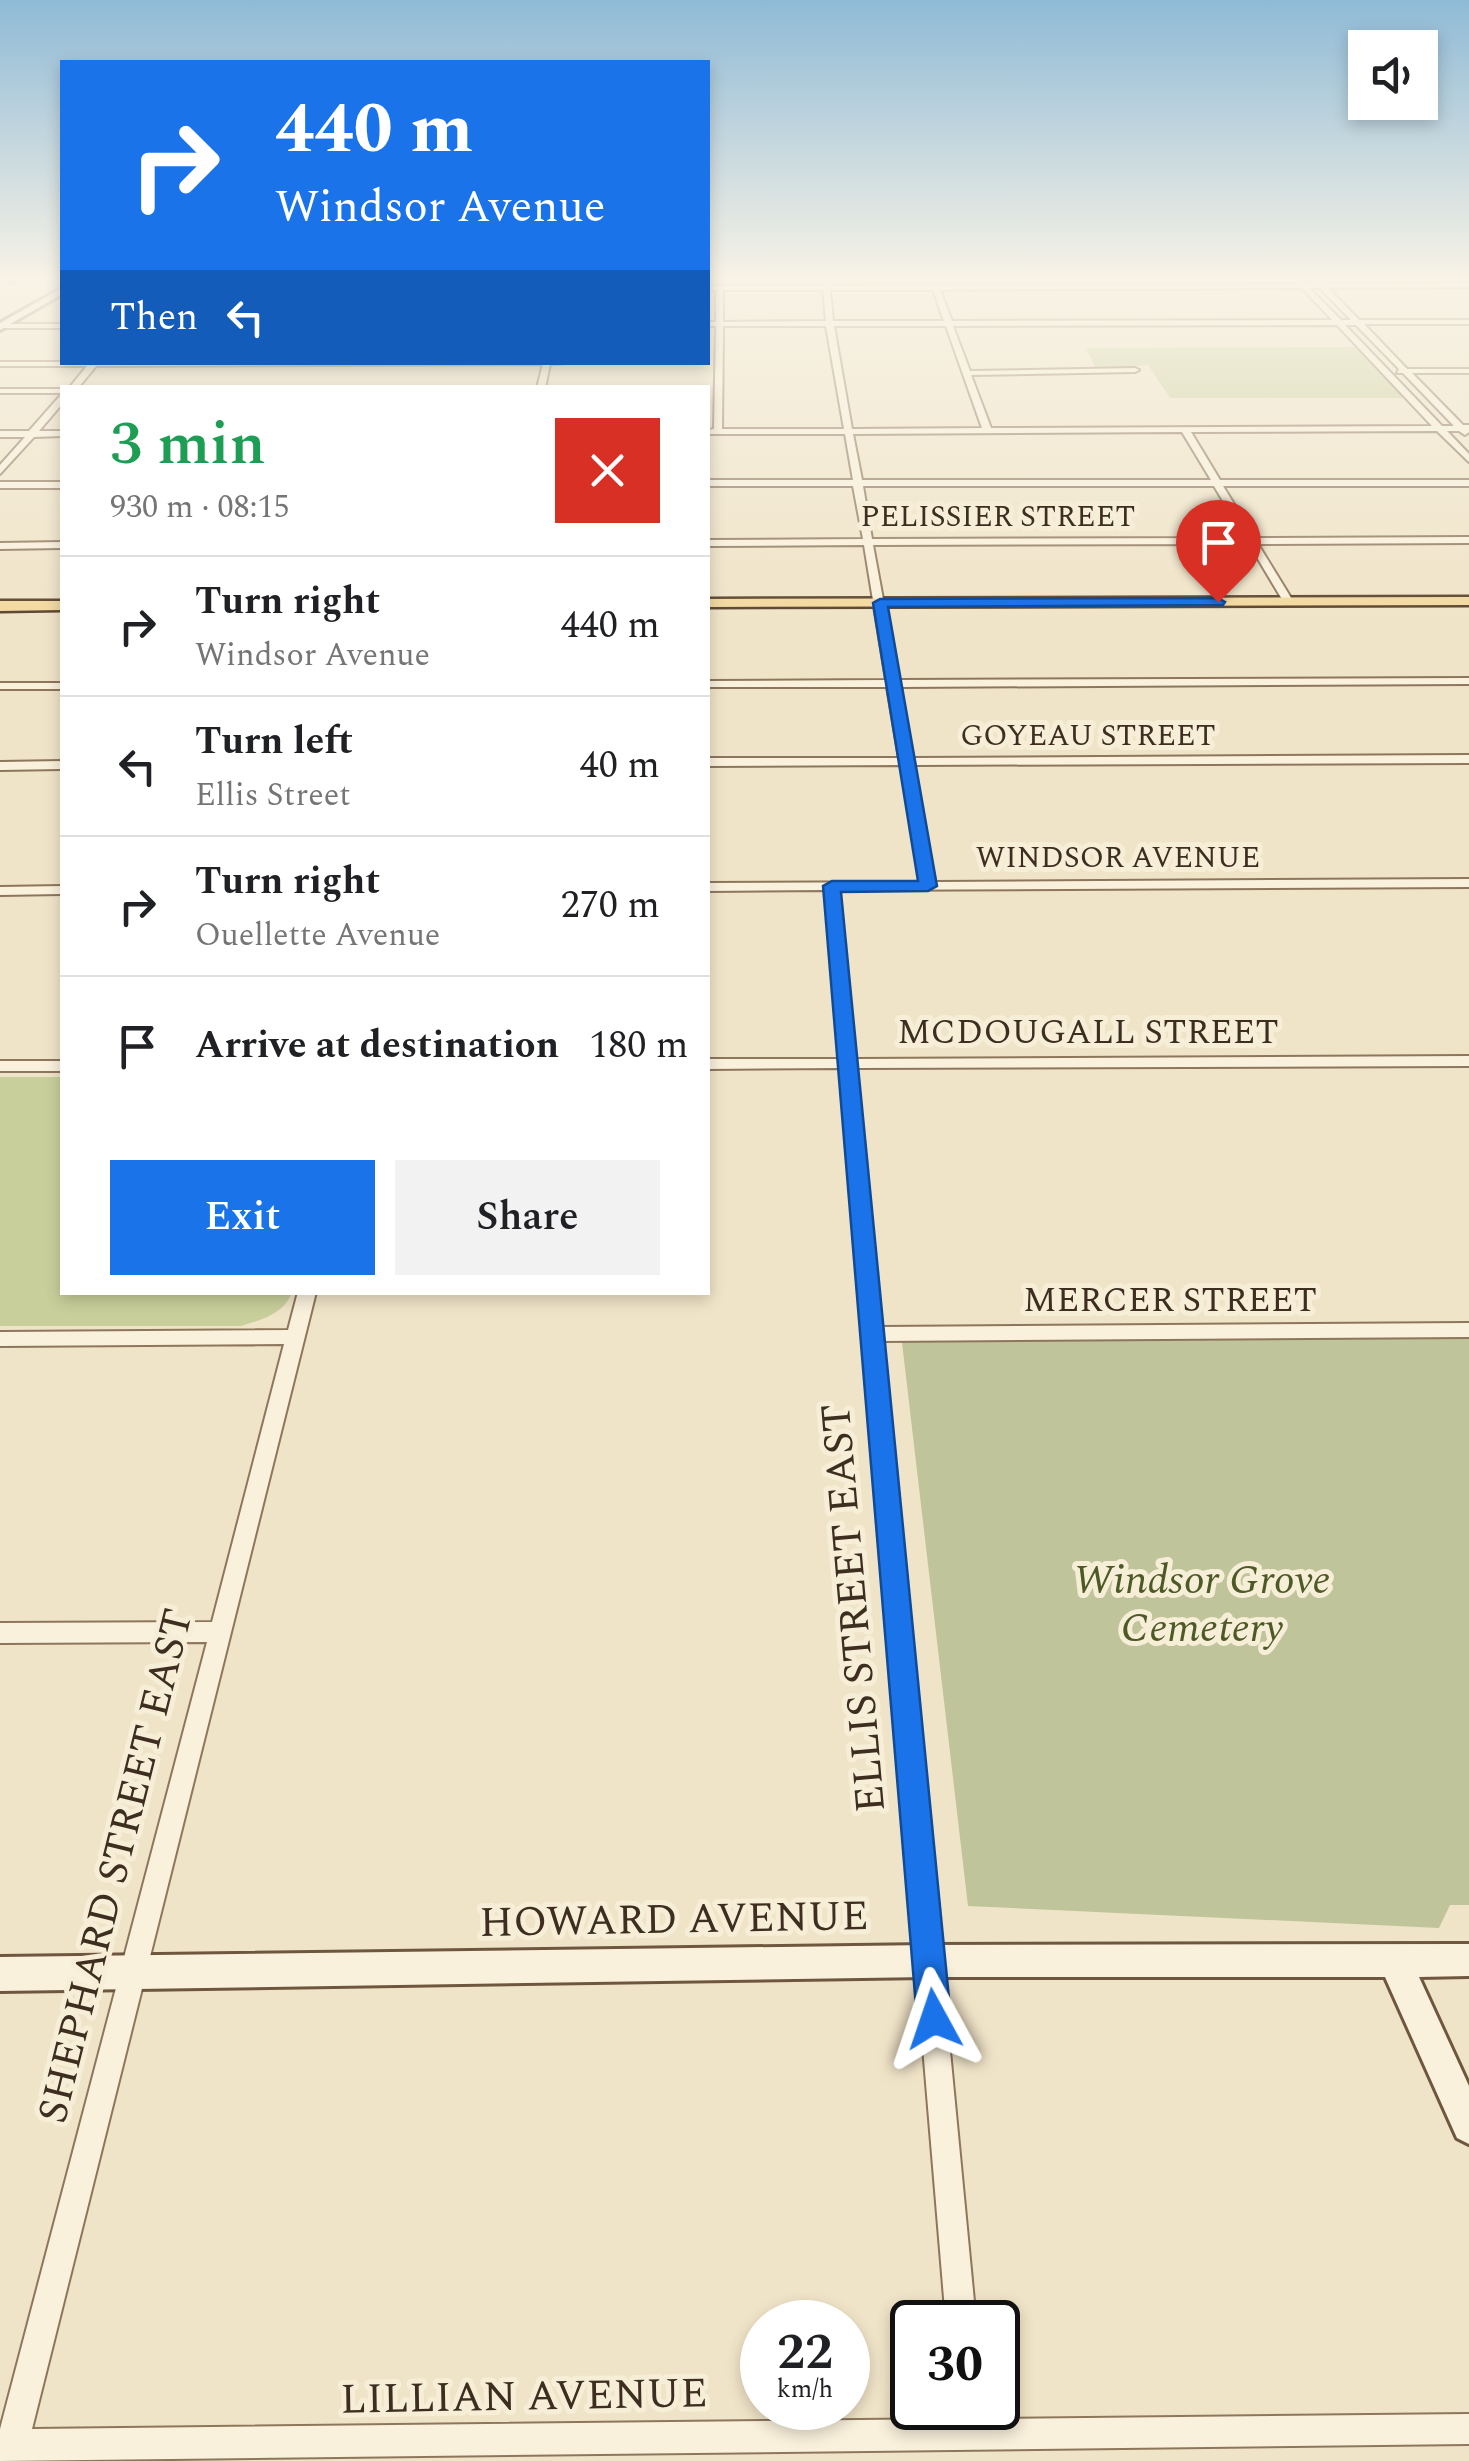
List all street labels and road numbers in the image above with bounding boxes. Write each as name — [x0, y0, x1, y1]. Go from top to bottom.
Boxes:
street label: PELISSIER STREET — [861, 494, 1135, 540]
street label: GOYEAU STREET — [960, 713, 1216, 759]
street label: WINDSOR AVENUE — [976, 835, 1260, 881]
street label: MCDOUGALL STREET — [897, 1006, 1279, 1059]
street label: MERCER STREET — [1023, 1274, 1317, 1327]
street label: ELLIS STREET EAST — [805, 1401, 903, 1815]
street label: SHEPHARD STREET EAST — [22, 1602, 210, 2130]
street label: HOWARD AVENUE — [479, 1885, 869, 1955]
street label: LILLIAN AVENUE — [340, 2362, 708, 2432]

